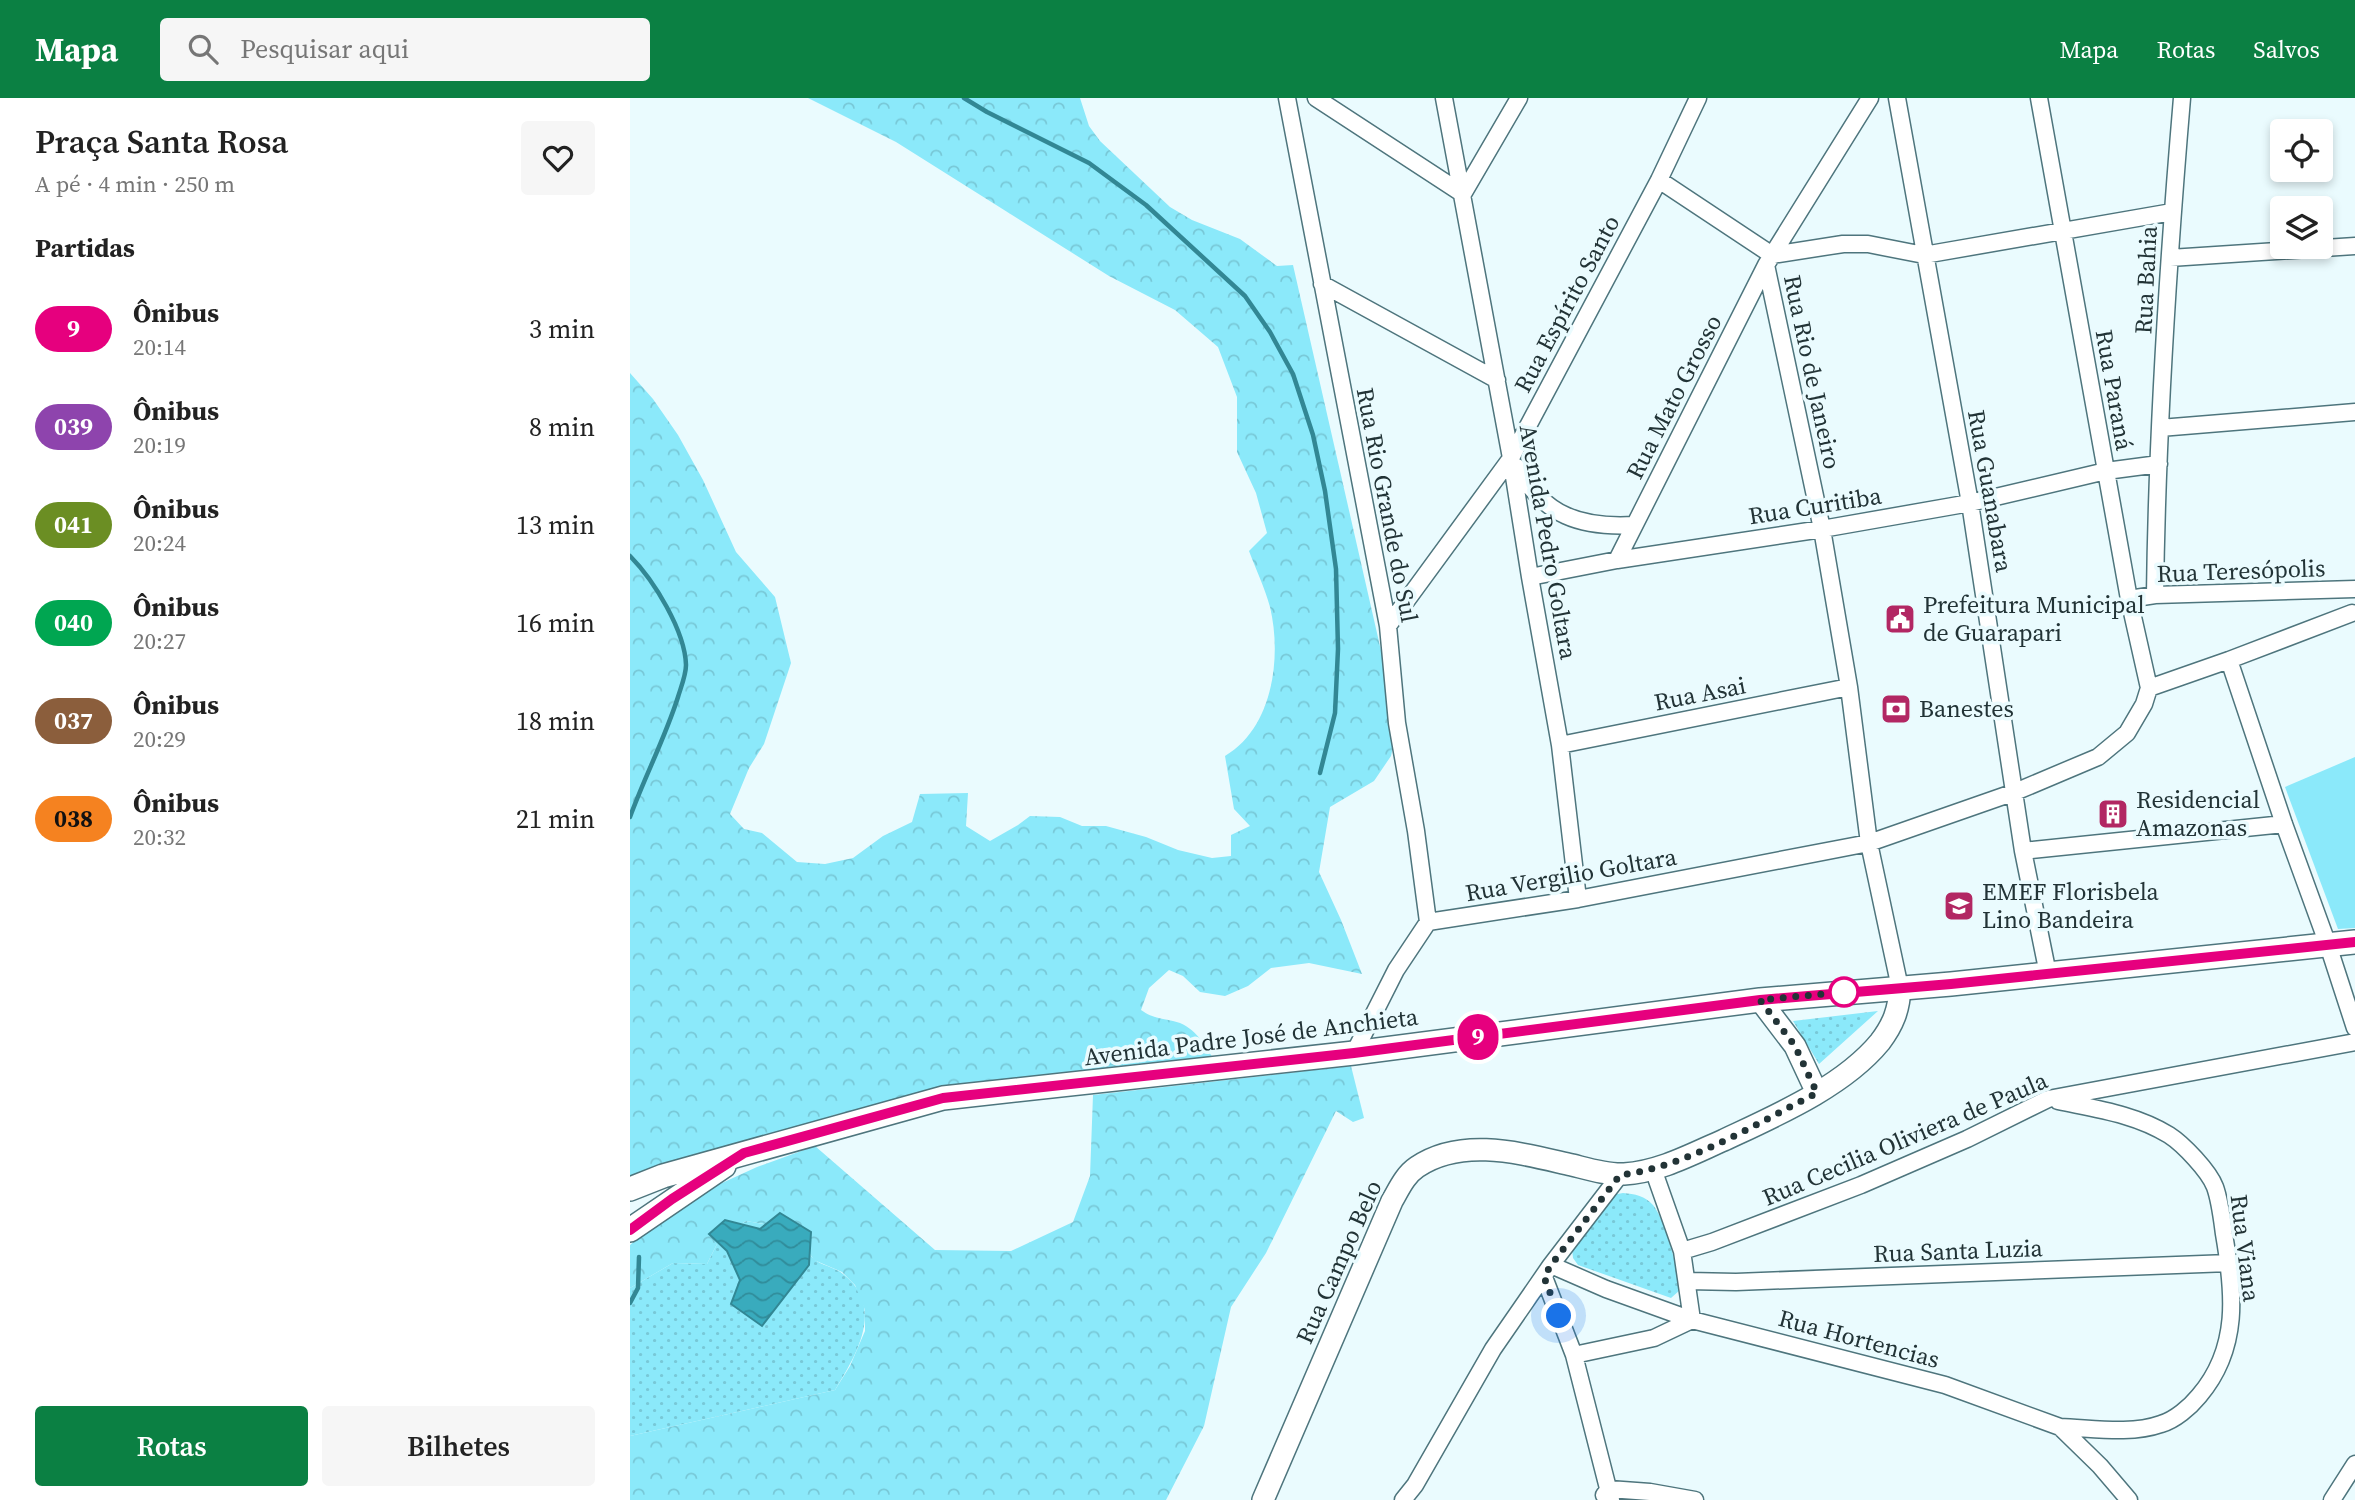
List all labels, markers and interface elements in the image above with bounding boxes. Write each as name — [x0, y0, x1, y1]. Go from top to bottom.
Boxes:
search box — [160, 18, 650, 81]
text: Mapa — [35, 27, 118, 72]
icon: search — [184, 30, 222, 68]
text: Pesquisar aqui — [240, 31, 409, 67]
text: Mapa — [2059, 33, 2119, 66]
text: Rotas — [2157, 33, 2215, 66]
text: Salvos — [2253, 33, 2320, 66]
text: Praça Santa Rosa — [35, 119, 288, 164]
map controls — [2270, 119, 2333, 259]
button: locate — [2270, 119, 2333, 182]
button: heart — [521, 121, 595, 195]
text: A pé · 4 min · 250 m — [35, 168, 235, 200]
button: layers — [2270, 196, 2333, 259]
street label: Rua Espírito Santo — [1506, 209, 1627, 398]
street label: Rua Bahia — [2126, 224, 2165, 335]
text: Partidas — [35, 230, 135, 266]
street label: Rua Rio de Janeiro — [1776, 272, 1849, 472]
text: Ônibus — [133, 295, 219, 331]
street label: Rua Mato Grosso — [1618, 309, 1729, 485]
text: 3 min — [529, 311, 595, 347]
text: 9 — [67, 312, 80, 345]
street label: Rua Paraná — [2088, 327, 2141, 454]
text: 20:14 — [133, 331, 186, 363]
street label: Rua Rio Grande do Sul — [1349, 385, 1426, 625]
text: Ônibus — [133, 393, 219, 429]
street label: Rua Guanabara — [1960, 407, 2021, 576]
text: 8 min — [529, 409, 595, 445]
text: 039 — [54, 410, 93, 443]
street label: Avenida Pedro Goltara — [1512, 422, 1586, 663]
text: 20:19 — [133, 429, 186, 461]
street label: Rua Curitiba — [1746, 479, 1885, 532]
text: Ônibus — [133, 491, 219, 527]
text: 13 min — [516, 507, 595, 543]
text: 041 — [54, 508, 93, 541]
text: 20:24 — [133, 527, 186, 559]
street label: Rua Teresópolis — [2156, 551, 2326, 590]
place label: Prefeitura Municipal de Guarapari — [1923, 588, 2145, 649]
text: Ônibus — [133, 589, 219, 625]
public building icon: Prefeitura Municipal de Guarapari — [1883, 602, 1917, 636]
text: 16 min — [516, 605, 595, 641]
text: 040 — [54, 606, 93, 639]
text: 20:27 — [133, 625, 186, 657]
street label: Rua Asai — [1651, 668, 1749, 719]
text: Ônibus — [133, 687, 219, 723]
bank icon: Banestes — [1879, 692, 1913, 726]
place label: Banestes — [1919, 692, 2014, 725]
text: 18 min — [516, 703, 595, 739]
text: 037 — [54, 704, 93, 737]
text: 20:29 — [133, 723, 186, 755]
place label: Residencial Amazonas — [2136, 783, 2260, 844]
text: Ônibus — [133, 785, 219, 821]
building icon: Residencial Amazonas — [2096, 797, 2130, 831]
text: 21 min — [516, 801, 595, 837]
text: 038 — [54, 802, 93, 835]
text: 20:32 — [133, 821, 186, 853]
street label: Rua Vergilio Goltara — [1463, 840, 1680, 909]
place label: EMEF Florisbela Lino Bandeira — [1982, 875, 2160, 936]
school or university icon: EMEF Florisbela Lino Bandeira — [1942, 889, 1976, 923]
unlabelled marker — [1829, 977, 1859, 1007]
street label: Avenida Padre José de Anchieta — [1082, 1000, 1421, 1073]
line badge: 9 — [1455, 1014, 1501, 1060]
text: 9 — [1471, 1020, 1485, 1053]
street label: Rua Cecilia Oliviera de Paula — [1757, 1063, 2053, 1214]
street label: Rua Campo Belo — [1288, 1175, 1389, 1349]
street label: Rua Viana — [2223, 1192, 2269, 1304]
street label: Rua Santa Luzia — [1873, 1231, 2044, 1270]
your location — [1541, 1298, 1576, 1333]
street label: Rua Hortencias — [1775, 1301, 1943, 1376]
button: Rotas — [35, 1406, 308, 1486]
button: Bilhetes — [322, 1406, 595, 1486]

